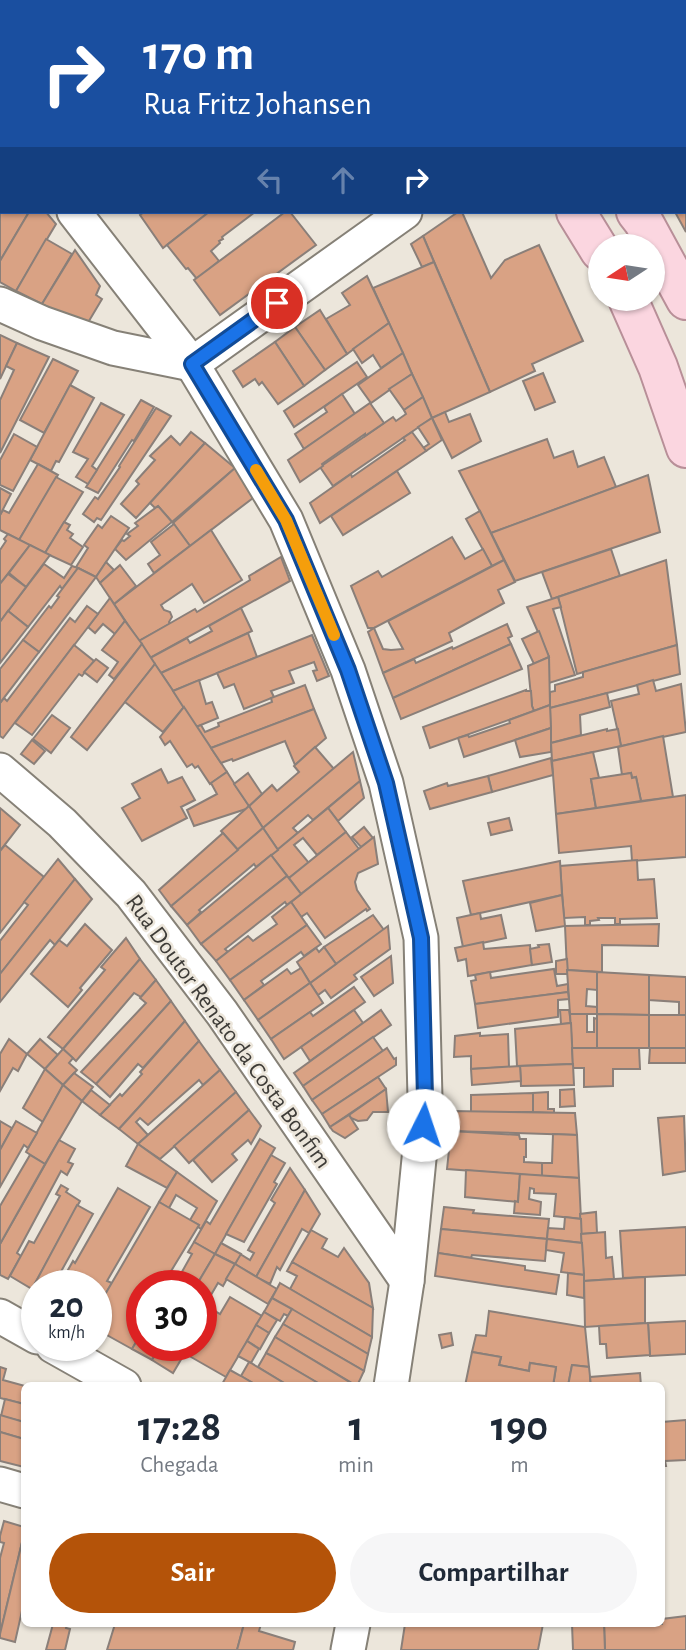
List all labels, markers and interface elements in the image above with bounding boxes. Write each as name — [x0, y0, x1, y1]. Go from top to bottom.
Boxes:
icon: right — [28, 28, 119, 119]
text: 170 m — [143, 30, 254, 79]
text: Rua Fritz Johansen — [143, 88, 372, 120]
icon: left — [251, 161, 289, 199]
icon: ahead — [324, 161, 362, 199]
icon: right — [397, 161, 435, 199]
north arrow — [588, 234, 665, 312]
map controls — [588, 234, 665, 311]
pin — [247, 273, 307, 333]
icon: arrive — [258, 284, 296, 322]
street label: Rua Doutor Renato da Costa Bonfim — [121, 890, 335, 1173]
position arrow — [386, 1088, 460, 1162]
speed limit sign: 30 — [126, 1270, 217, 1361]
text: 20 — [49, 1289, 84, 1324]
text: km/h — [48, 1324, 85, 1342]
text: 17:28 — [138, 1406, 221, 1448]
text: 1 — [348, 1406, 364, 1448]
text: 190 — [491, 1406, 548, 1448]
text: Chegada — [140, 1454, 219, 1477]
text: min — [338, 1454, 374, 1477]
text: m — [510, 1454, 529, 1477]
button: Sair — [49, 1533, 336, 1613]
button: Compartilhar — [350, 1533, 637, 1613]

